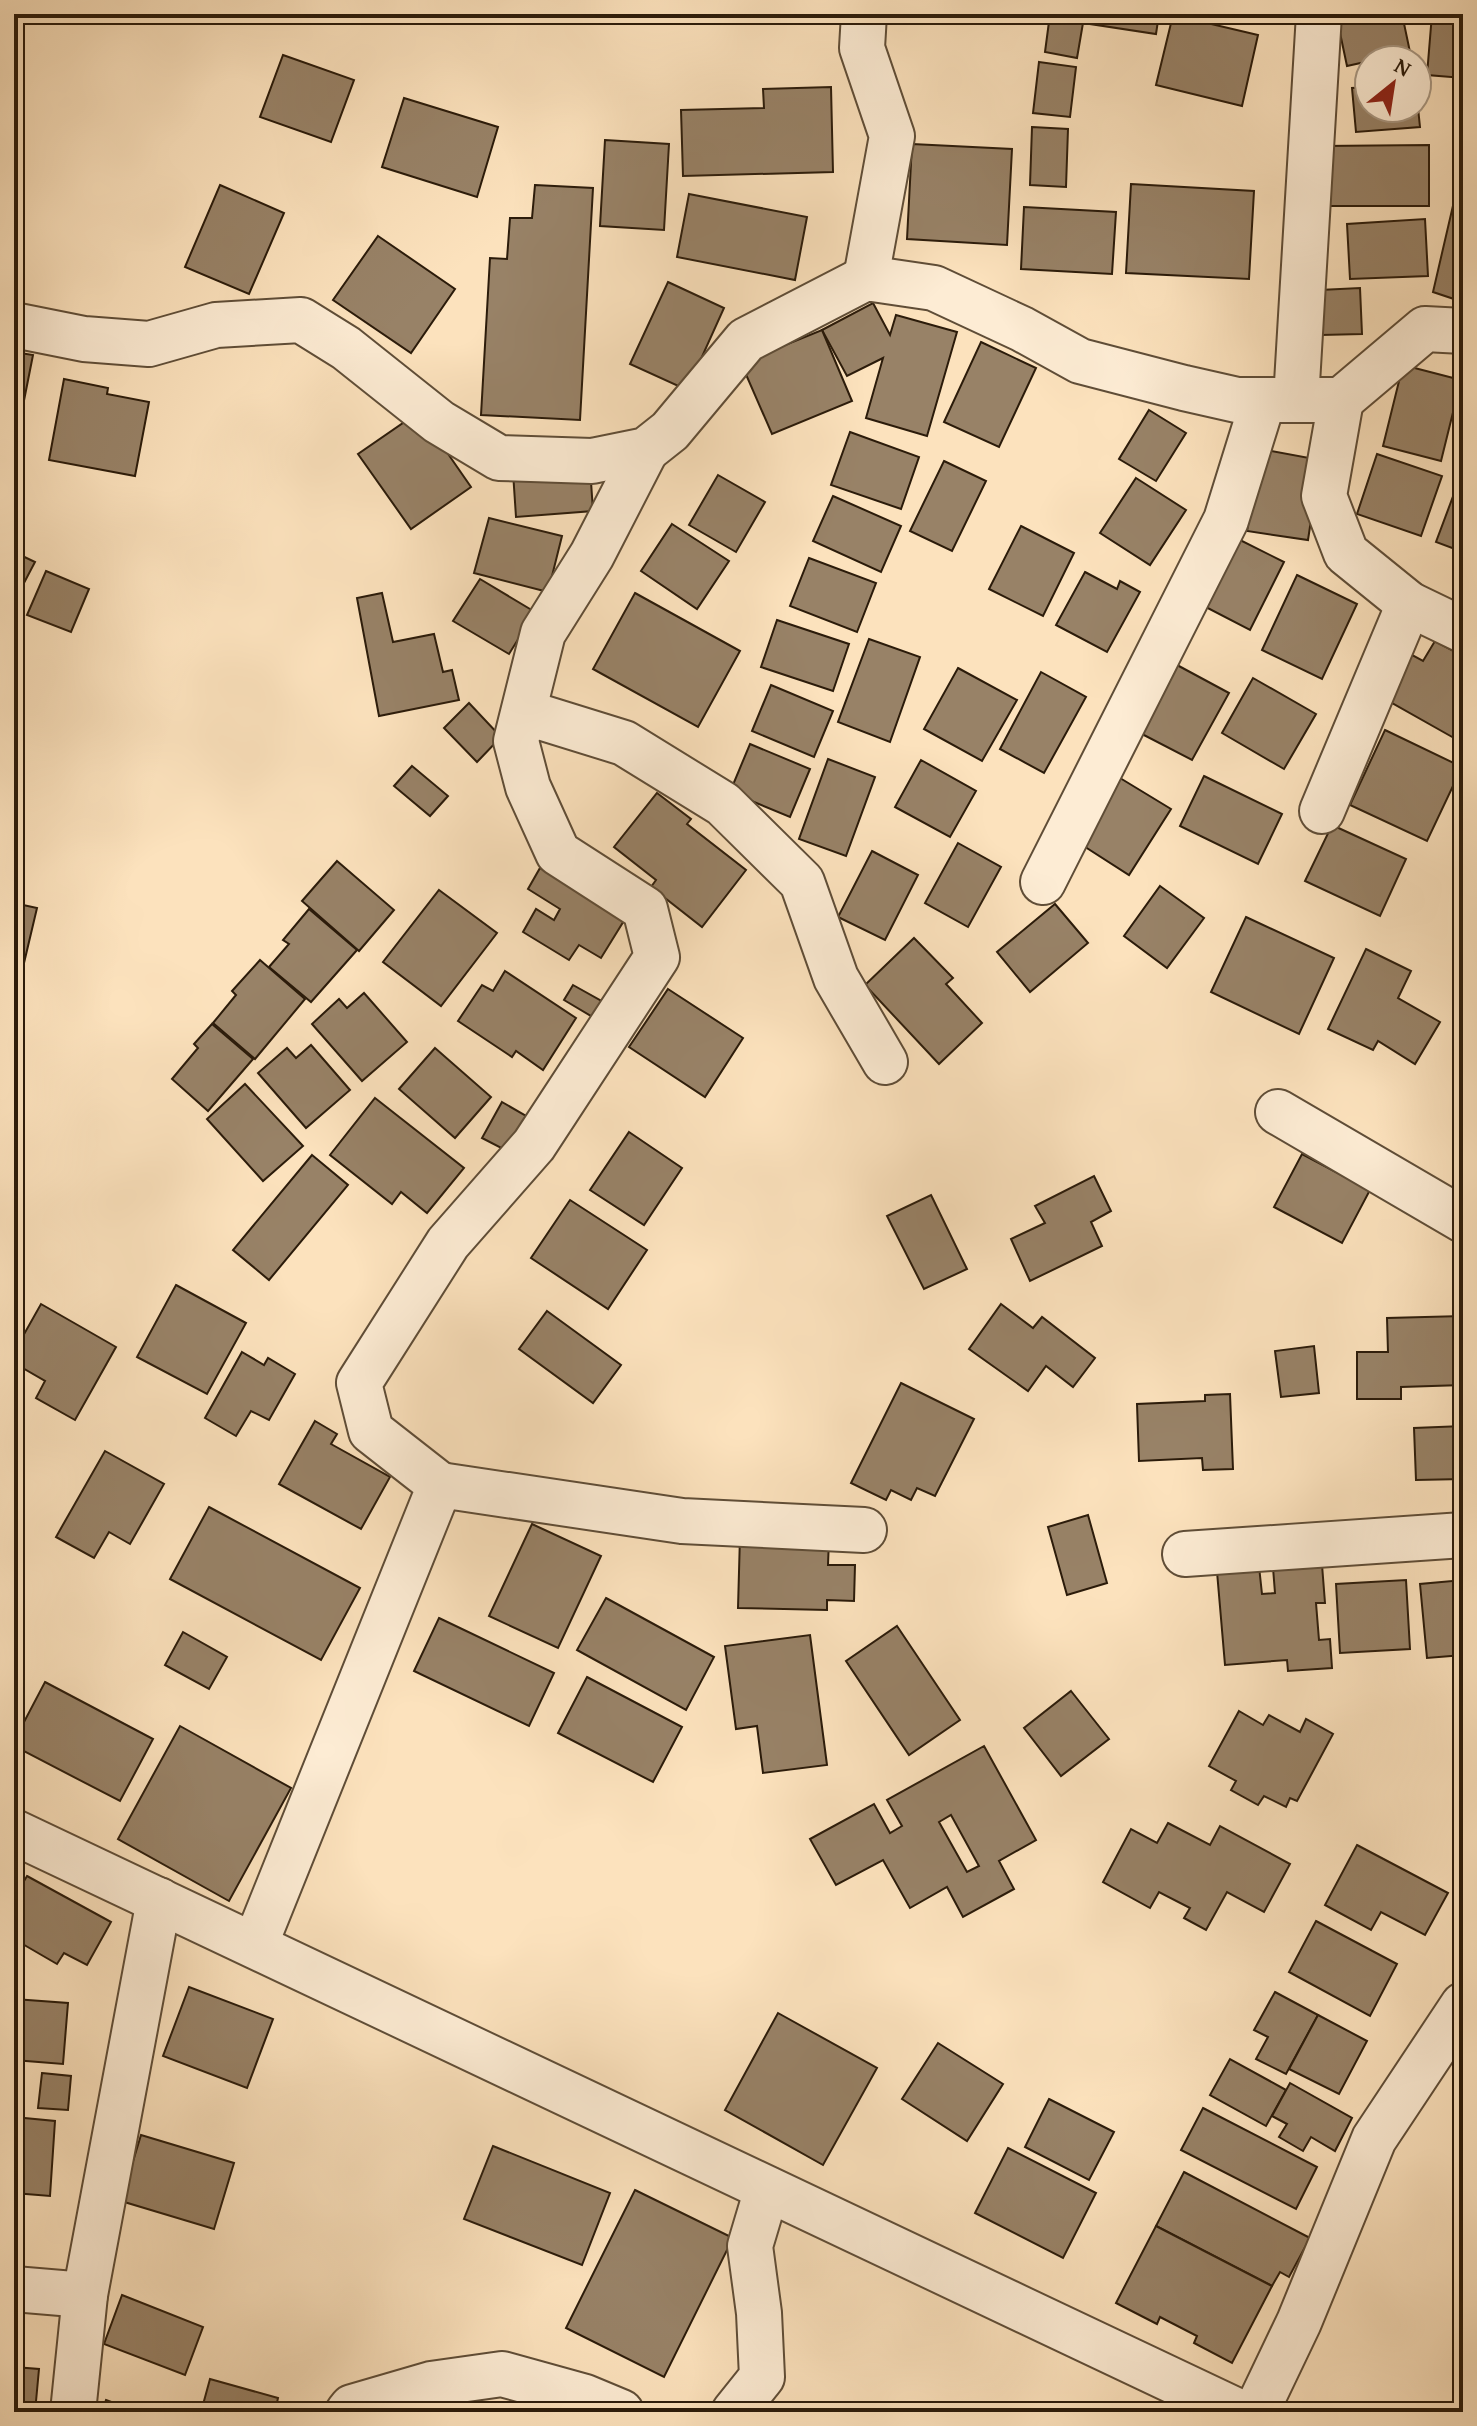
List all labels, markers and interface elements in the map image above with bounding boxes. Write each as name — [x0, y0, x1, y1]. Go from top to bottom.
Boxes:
north arrow — [1353, 44, 1433, 124]
text: N — [1389, 49, 1418, 84]

